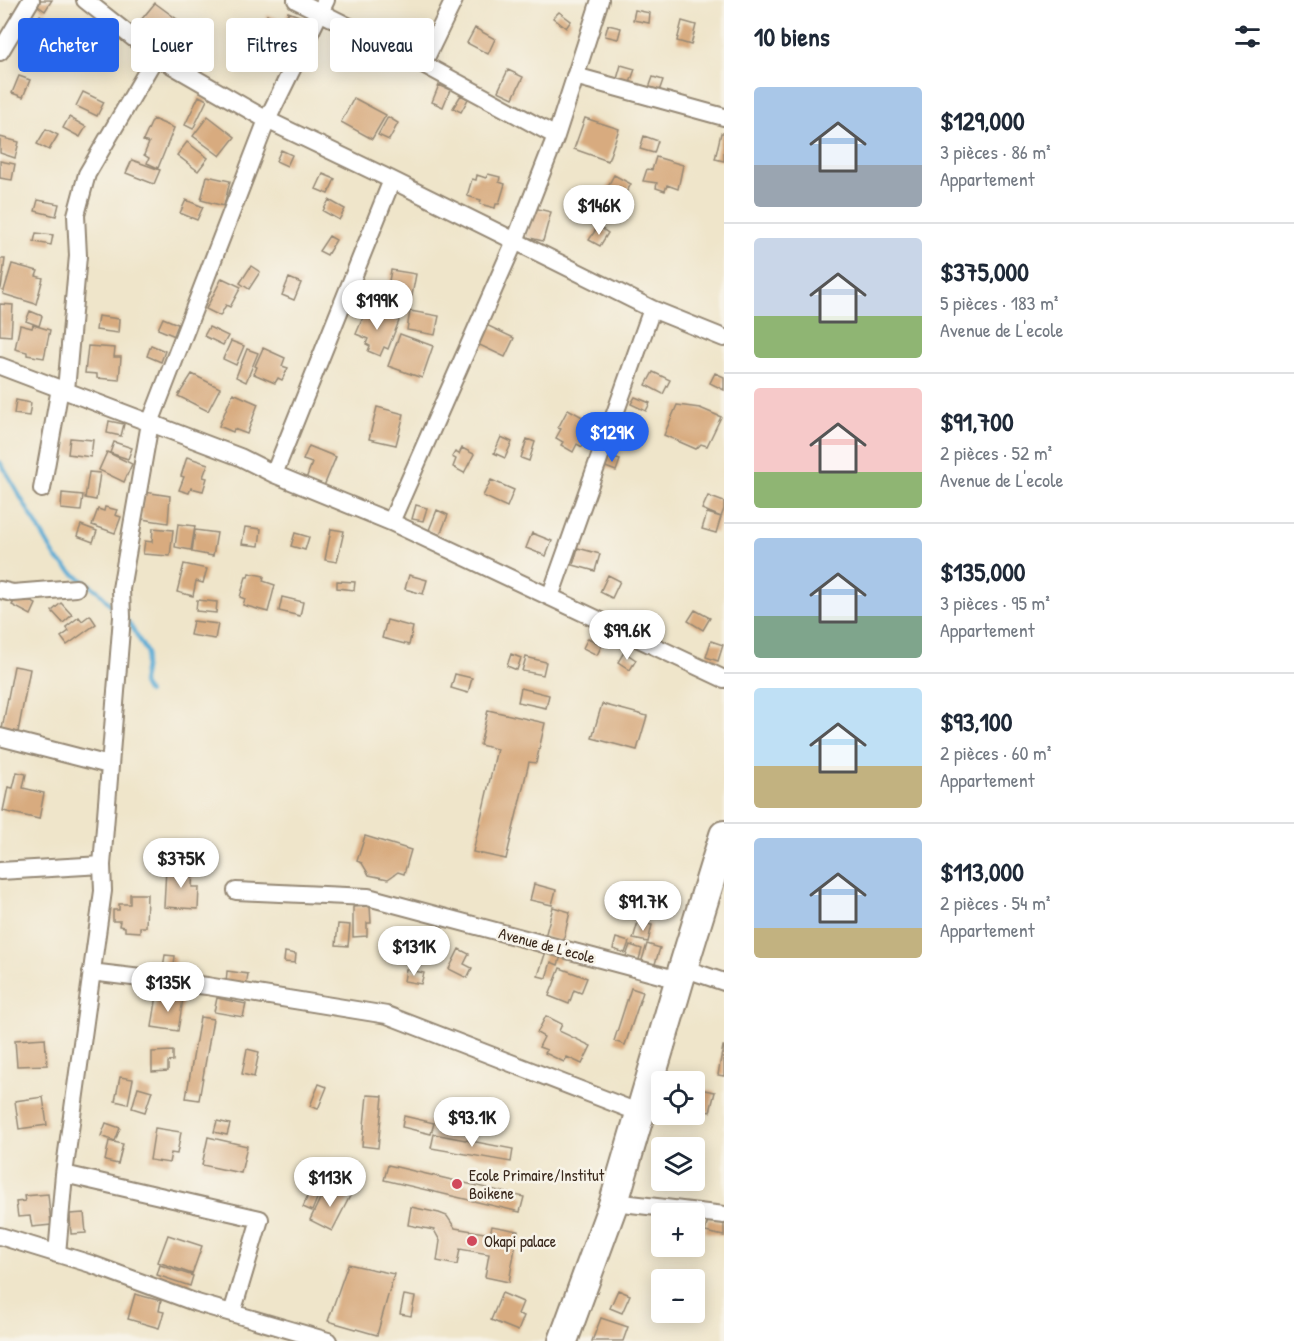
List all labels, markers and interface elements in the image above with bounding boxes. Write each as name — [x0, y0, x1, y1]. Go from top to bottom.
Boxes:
chip: Acheter — [18, 18, 119, 72]
chip: Louer — [131, 18, 214, 72]
chip: Filtres — [226, 18, 318, 72]
chip: Nouveau — [330, 18, 434, 72]
text: 10 biens — [754, 19, 830, 54]
icon: filters — [1231, 20, 1264, 53]
text: $129,000 — [940, 103, 1025, 138]
icon: home — [802, 111, 874, 183]
text: 3 pièces · 86 m² — [940, 138, 1051, 165]
text: Appartement — [940, 165, 1035, 192]
pin: $146K — [557, 185, 641, 236]
text: $146K — [577, 191, 621, 218]
text: $375,000 — [940, 254, 1029, 289]
icon: home — [802, 262, 874, 334]
pin: $199K — [335, 280, 419, 331]
text: $199K — [356, 286, 398, 313]
text: 5 pièces · 183 m² — [940, 289, 1058, 316]
text: Avenue de L'ecole — [940, 316, 1063, 343]
text: $91,700 — [940, 404, 1014, 439]
pin: $129K — [570, 412, 654, 463]
icon: home — [802, 412, 874, 484]
text: $129K — [590, 418, 634, 445]
text: 2 pièces · 52 m² — [940, 439, 1052, 466]
text: Avenue de L'ecole — [940, 466, 1063, 493]
text: $135,000 — [940, 554, 1025, 589]
icon: home — [802, 562, 874, 634]
text: 3 pièces · 95 m² — [940, 589, 1050, 616]
pin: $99.6K — [578, 610, 676, 661]
text: $99.6K — [603, 616, 651, 643]
text: Appartement — [940, 616, 1035, 643]
text: $93,100 — [940, 704, 1012, 739]
icon: home — [802, 712, 874, 784]
text: 2 pièces · 60 m² — [940, 739, 1051, 766]
text: Appartement — [940, 766, 1035, 793]
pin: $375K — [139, 838, 223, 889]
text: $375K — [157, 844, 205, 871]
text: $113,000 — [940, 854, 1024, 889]
icon: home — [802, 862, 874, 934]
pin: $91.7K — [594, 881, 692, 932]
text: $91.7K — [618, 887, 668, 914]
text: 2 pièces · 54 m² — [940, 889, 1050, 916]
text: Appartement — [940, 916, 1035, 943]
street label: Avenue de L'ecole — [496, 922, 598, 969]
pin: $131K — [372, 926, 456, 977]
text: $131K — [392, 932, 436, 959]
pin: $135K — [126, 962, 210, 1013]
text: $135K — [145, 968, 191, 995]
map controls — [651, 1071, 705, 1323]
button: locate — [651, 1071, 705, 1125]
pin: $93.1K — [423, 1097, 521, 1148]
text: $93.1K — [448, 1103, 496, 1130]
button: layers — [651, 1137, 705, 1191]
pin: $113K — [288, 1157, 372, 1208]
text: $113K — [308, 1163, 352, 1190]
place label: Ecole Primaire/Institut Boikene — [469, 1164, 605, 1204]
marker: Ecole Primaire/Institut Boikene — [450, 1177, 464, 1191]
button: + — [651, 1203, 705, 1257]
place label: Okapi palace — [484, 1230, 557, 1252]
marker: Okapi palace — [465, 1234, 479, 1248]
button: − — [651, 1269, 705, 1323]

